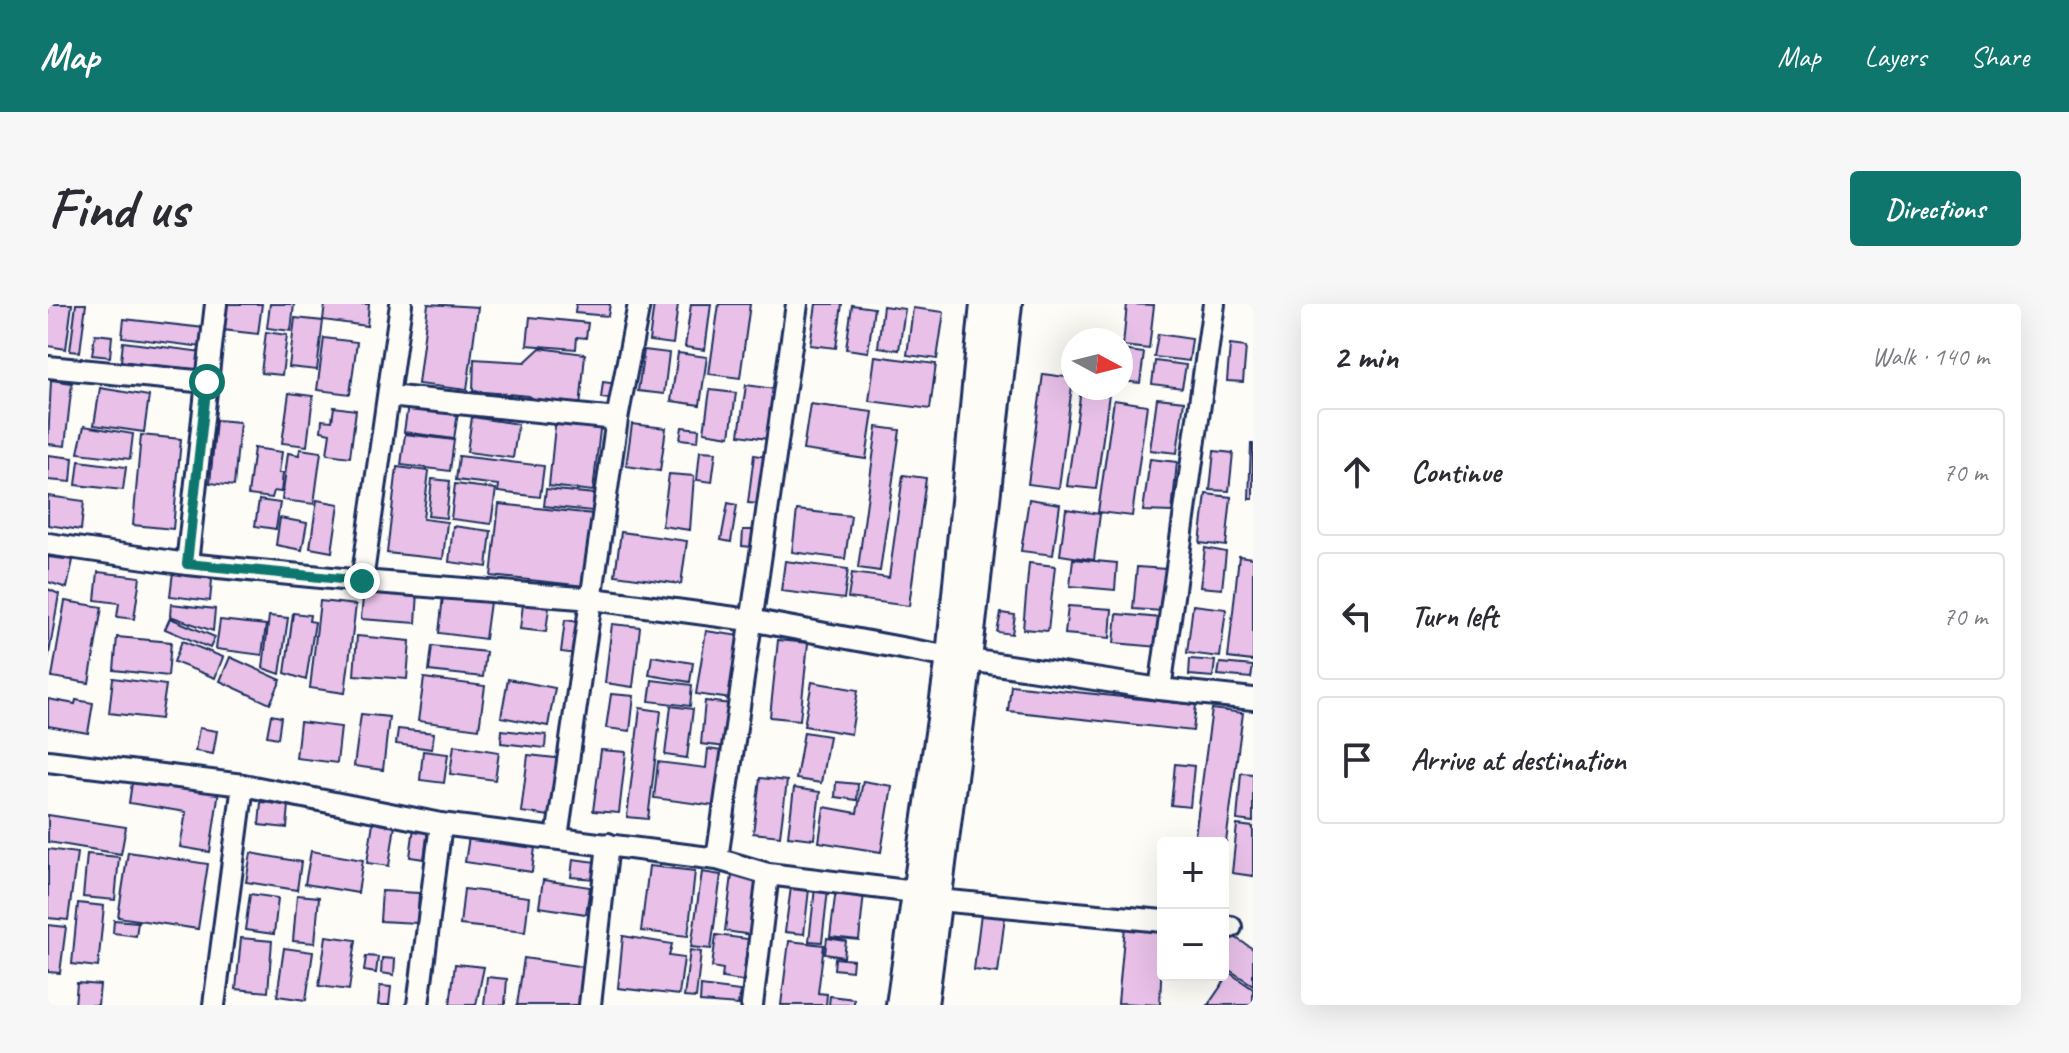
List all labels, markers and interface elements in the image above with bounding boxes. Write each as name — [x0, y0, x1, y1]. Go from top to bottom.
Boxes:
text: Map — [40, 33, 99, 80]
text: Map — [1778, 39, 1821, 74]
text: Layers — [1865, 39, 1926, 74]
text: Share — [1970, 39, 2029, 74]
button: Directions — [1850, 171, 2021, 246]
text: Find us — [48, 173, 188, 244]
north arrow — [1061, 328, 1133, 400]
text: 2 min — [1333, 335, 1398, 378]
text: Walk · 140 m — [1872, 340, 1989, 373]
route start — [189, 364, 225, 400]
icon: ahead — [1335, 450, 1379, 494]
text: Continue — [1411, 453, 1501, 491]
text: 70 m — [1943, 456, 1987, 489]
route end — [344, 563, 380, 599]
icon: left — [1335, 594, 1379, 638]
text: Turn left — [1411, 597, 1498, 635]
text: 70 m — [1943, 600, 1987, 633]
icon: arrive — [1335, 738, 1379, 782]
text: Arrive at destination — [1411, 741, 1626, 779]
map controls — [1157, 837, 1229, 981]
button: + — [1157, 837, 1229, 909]
button: − — [1157, 909, 1229, 981]

